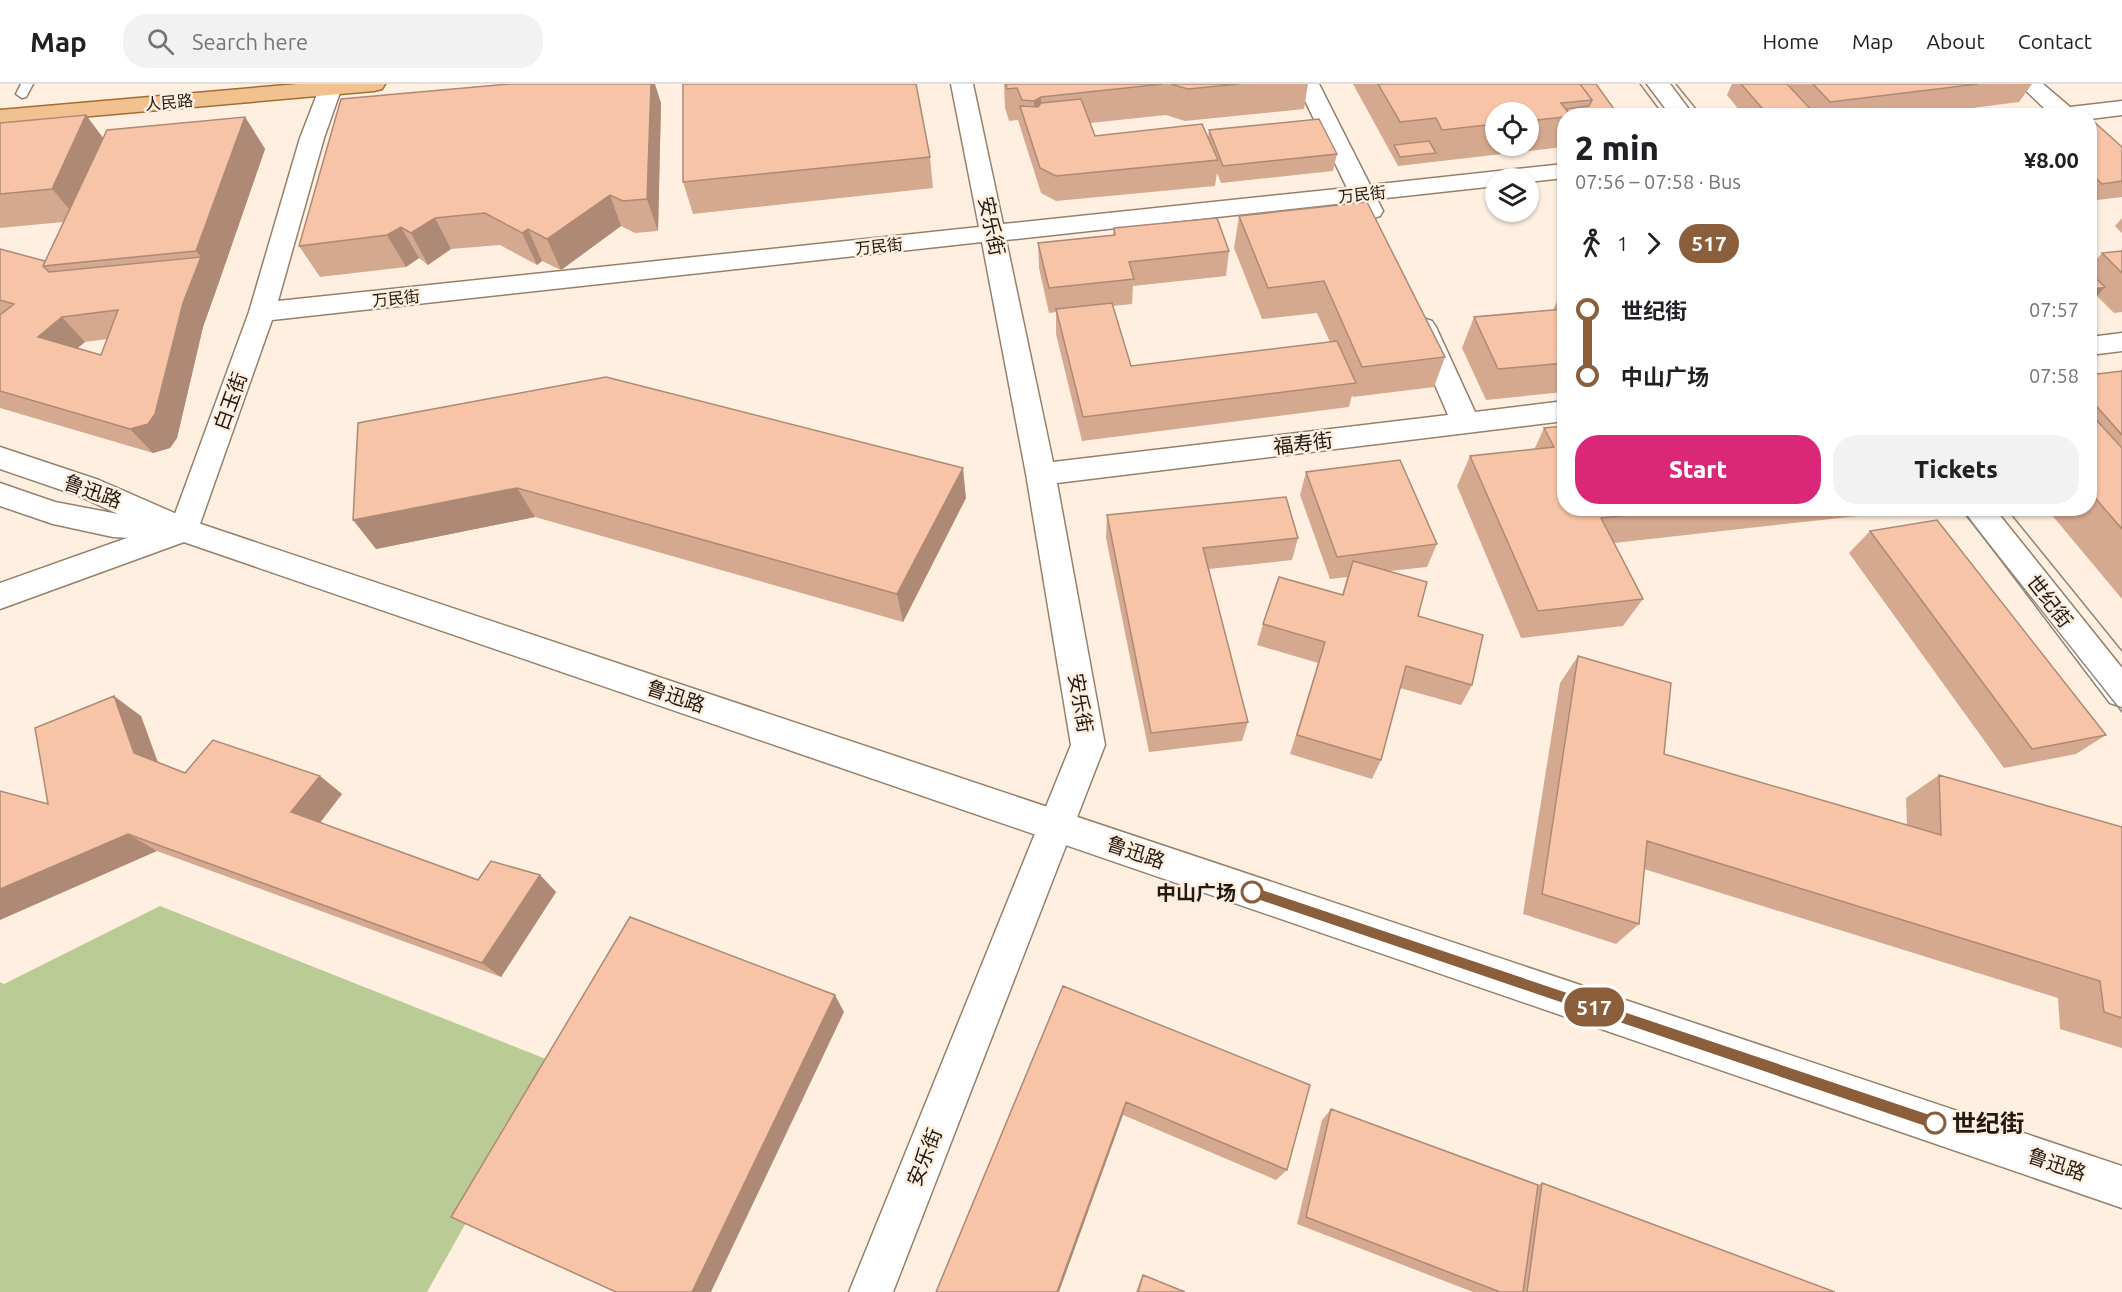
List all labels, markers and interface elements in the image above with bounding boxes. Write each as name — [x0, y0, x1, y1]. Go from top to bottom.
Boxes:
search box — [123, 14, 543, 68]
icon: search — [144, 25, 177, 58]
text: Map — [30, 26, 87, 57]
text: Search here — [192, 29, 308, 54]
text: Home — [1762, 29, 1819, 53]
text: Map — [1852, 29, 1893, 53]
text: About — [1926, 29, 1985, 53]
text: Contact — [2018, 29, 2092, 53]
street label: 人民路 — [144, 91, 194, 113]
map controls — [1485, 102, 1539, 222]
button: locate — [1485, 102, 1539, 156]
text: 2 min — [1575, 129, 1659, 166]
text: ¥8.00 — [2024, 147, 2079, 172]
button: layers — [1485, 168, 1539, 222]
text: 07:56 – 07:58 · Bus — [1575, 170, 1741, 193]
street label: 万民街 — [1337, 183, 1387, 205]
street label: 安乐街 — [975, 194, 1009, 258]
icon: walk — [1575, 227, 1608, 260]
icon: forward — [1637, 227, 1670, 260]
text: 517 — [1691, 231, 1727, 255]
text: 1 — [1617, 232, 1628, 255]
street label: 万民街 — [854, 235, 904, 257]
street label: 万民街 — [371, 287, 421, 309]
text: 世纪街 — [1621, 298, 1687, 323]
text: 07:57 — [2029, 298, 2079, 321]
text: 中山广场 — [1621, 364, 1709, 389]
text: 07:58 — [2029, 364, 2079, 387]
street label: 白玉街 — [209, 369, 251, 433]
street label: 福寿街 — [1272, 428, 1334, 458]
button: Start — [1575, 435, 1821, 504]
button: Tickets — [1833, 435, 2079, 504]
street label: 鲁迅路 — [61, 470, 125, 512]
street label: 世纪街 — [2022, 570, 2078, 632]
street label: 安乐街 — [1064, 671, 1098, 735]
street label: 鲁迅路 — [644, 675, 708, 717]
street label: 鲁迅路 — [1104, 831, 1168, 873]
place label: 中山广场 — [1156, 881, 1236, 904]
marker: 中山广场 — [1241, 881, 1263, 903]
line badge: 517 — [1560, 988, 1628, 1026]
text: 517 — [1576, 995, 1612, 1019]
place label: 世纪街 — [1952, 1110, 2024, 1137]
marker: 世纪街 — [1924, 1112, 1946, 1134]
street label: 安乐街 — [902, 1125, 946, 1189]
street label: 鲁迅路 — [2025, 1143, 2089, 1185]

